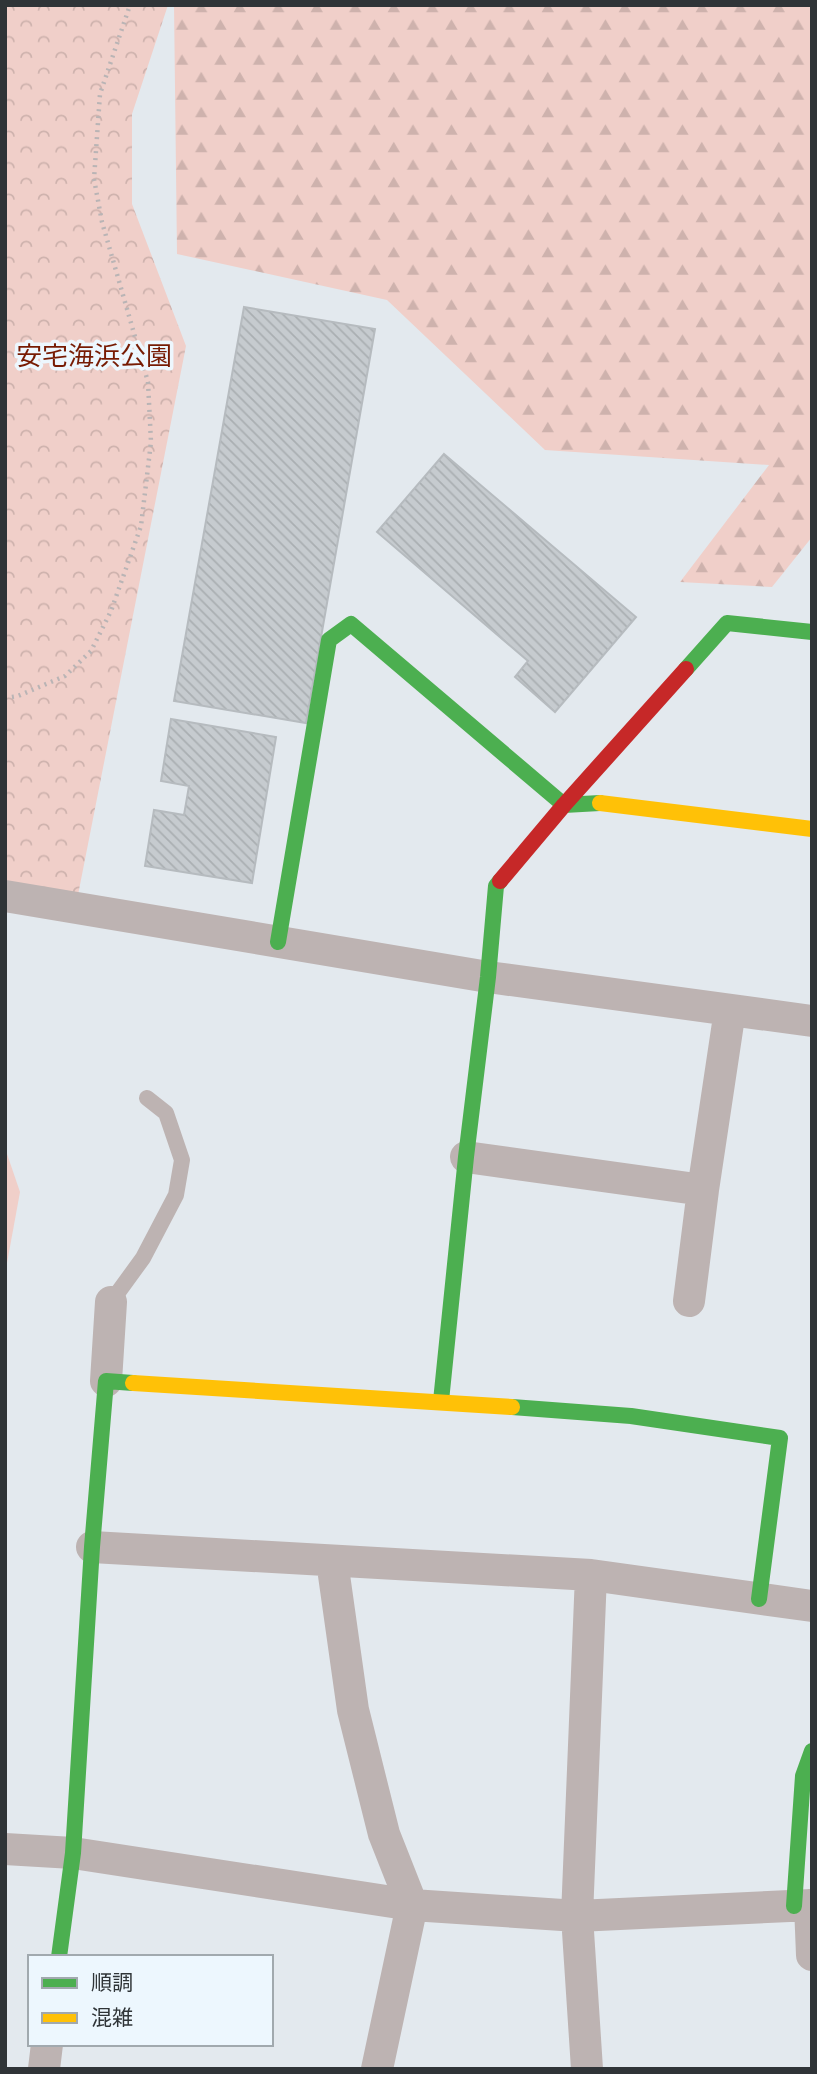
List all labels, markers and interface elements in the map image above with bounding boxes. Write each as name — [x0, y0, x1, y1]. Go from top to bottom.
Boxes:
park label: 安宅海浜公園 — [16, 339, 172, 370]
legend — [28, 1955, 273, 2046]
text: 順調 — [91, 1969, 133, 1994]
text: 混雑 — [91, 2004, 133, 2029]

